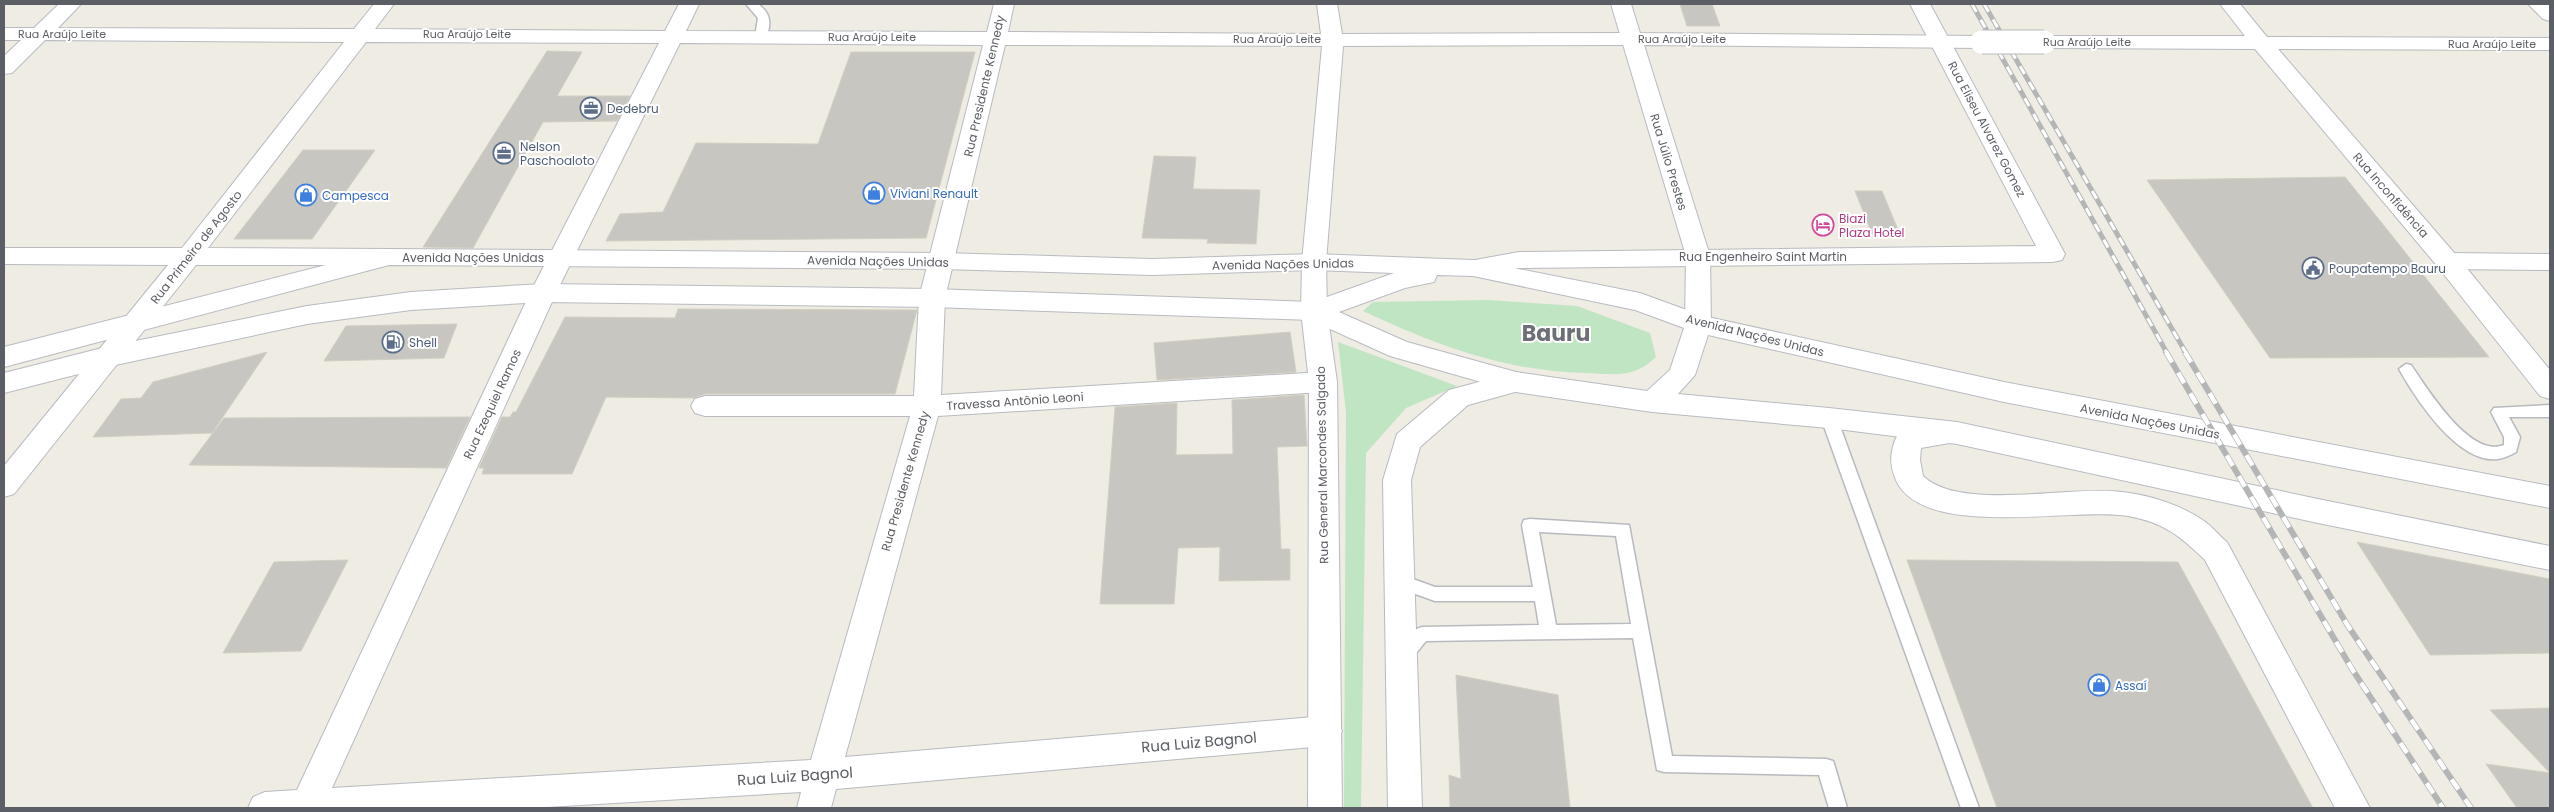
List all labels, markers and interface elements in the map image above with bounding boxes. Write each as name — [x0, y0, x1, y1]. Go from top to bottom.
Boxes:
street label: Rua Presidente Kennedy — [959, 13, 1009, 159]
street label: Rua Araújo Leite — [18, 26, 106, 42]
street label: Rua Araújo Leite — [423, 26, 511, 42]
street label: Rua Araújo Leite — [828, 29, 916, 45]
street label: Rua Araújo Leite — [1233, 31, 1321, 47]
street label: Rua Araújo Leite — [1638, 31, 1726, 47]
street label: Rua Araújo Leite — [2043, 34, 2131, 50]
street label: Rua Araújo Leite — [2448, 36, 2536, 52]
street label: Rua Eliseu Alvarez Gomez — [1944, 58, 2030, 200]
office icon: Dedebru — [579, 96, 603, 120]
place label: Dedebru — [607, 100, 659, 117]
street label: Rua Júlio Prestes — [1646, 112, 1692, 212]
place label: Nelson Paschoaloto — [520, 138, 595, 169]
office icon: Nelson Paschoaloto — [492, 141, 516, 165]
street label: Rua Inconfidência — [2349, 149, 2433, 241]
shop icon: Viviani Renault — [862, 181, 886, 205]
shop icon: Campesca — [294, 183, 318, 207]
place label: Viviani Renault — [890, 185, 978, 202]
street label: Rua Primeiro de Agosto — [146, 186, 246, 307]
place label: Campesca — [322, 187, 389, 204]
place label: Biazi Plaza Hotel — [1839, 210, 1905, 241]
hotel icon: Biazi Plaza Hotel — [1811, 213, 1835, 237]
street label: Rua Engenheiro Saint Martin — [1679, 248, 1847, 265]
street label: Avenida Nações Unidas — [402, 249, 544, 266]
street label: Avenida Nações Unidas — [807, 251, 949, 271]
street label: Avenida Nações Unidas — [1212, 254, 1354, 274]
public building icon: Poupatempo Bauru — [2301, 256, 2325, 280]
place label: Poupatempo Bauru — [2329, 260, 2446, 277]
street label: Avenida Nações Unidas — [1684, 310, 1826, 360]
district label: Bauru — [1522, 318, 1590, 349]
fuel station icon: Shell — [381, 330, 405, 354]
place label: Shell — [409, 334, 437, 351]
street label: Rua Ezequiel Ramos — [459, 346, 525, 462]
street label: Rua General Marcondes Salgado — [1312, 366, 1332, 564]
street label: Travessa Antônio Leoni — [946, 388, 1084, 414]
street label: Avenida Nações Unidas — [2079, 399, 2221, 443]
street label: Rua Presidente Kennedy — [877, 409, 933, 553]
shop icon: Assaí — [2087, 673, 2111, 697]
place label: Assaí — [2115, 677, 2147, 694]
street label: Rua Luiz Bagnol — [1140, 726, 1258, 758]
street label: Rua Luiz Bagnol — [736, 761, 854, 791]

